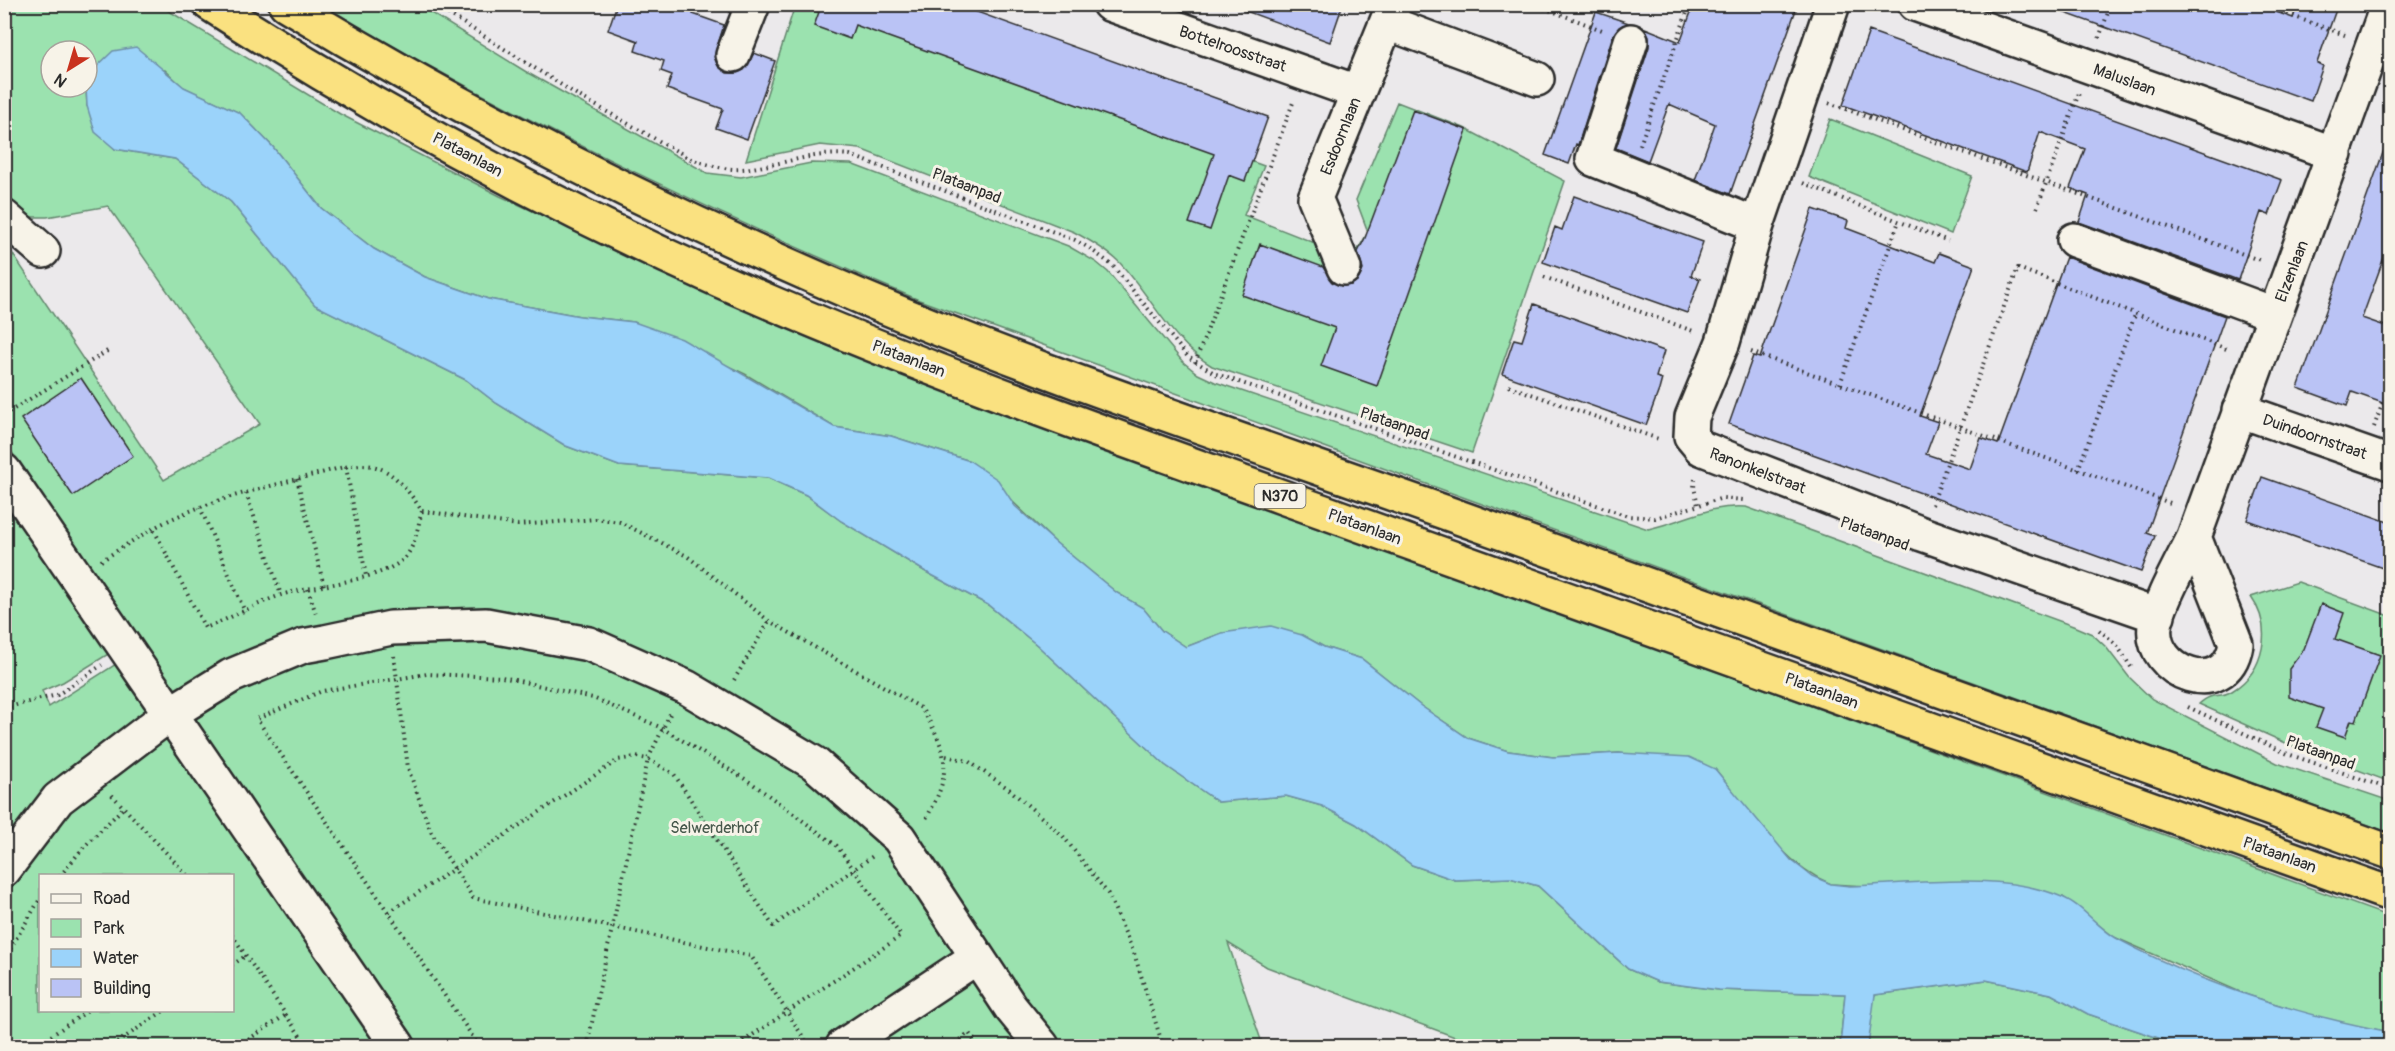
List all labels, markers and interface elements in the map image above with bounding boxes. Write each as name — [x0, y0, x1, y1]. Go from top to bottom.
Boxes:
street label: Bottelroosstraat — [1176, 21, 1289, 77]
north arrow — [39, 39, 99, 99]
street label: Maluslaan — [2091, 59, 2159, 100]
text: N — [50, 69, 71, 91]
street label: Esdoornlaan — [1316, 95, 1366, 178]
street label: Plataanlaan — [429, 128, 506, 182]
street label: Plataanpad — [929, 164, 1004, 208]
street label: Elzenlaan — [2271, 238, 2313, 305]
street label: Plataanlaan — [869, 336, 948, 382]
street label: Plataanpad — [1357, 403, 1432, 445]
street label: Duindoornstraat — [2260, 410, 2370, 464]
street label: Ranonkelstraat — [1707, 443, 1809, 499]
road number: N370 — [1254, 484, 1306, 508]
street label: Plataanlaan — [1325, 504, 1404, 549]
street label: Plataanpad — [1837, 512, 1912, 556]
street label: Plataanlaan — [1782, 668, 1861, 713]
street label: Plataanpad — [2283, 731, 2358, 775]
park label: Selwerderhof — [670, 818, 760, 838]
street label: Plataanlaan — [2240, 832, 2319, 877]
legend — [39, 874, 234, 1012]
text: Road — [93, 887, 130, 910]
text: Park — [93, 917, 125, 940]
text: Water — [93, 947, 139, 970]
text: Building — [93, 977, 151, 1000]

